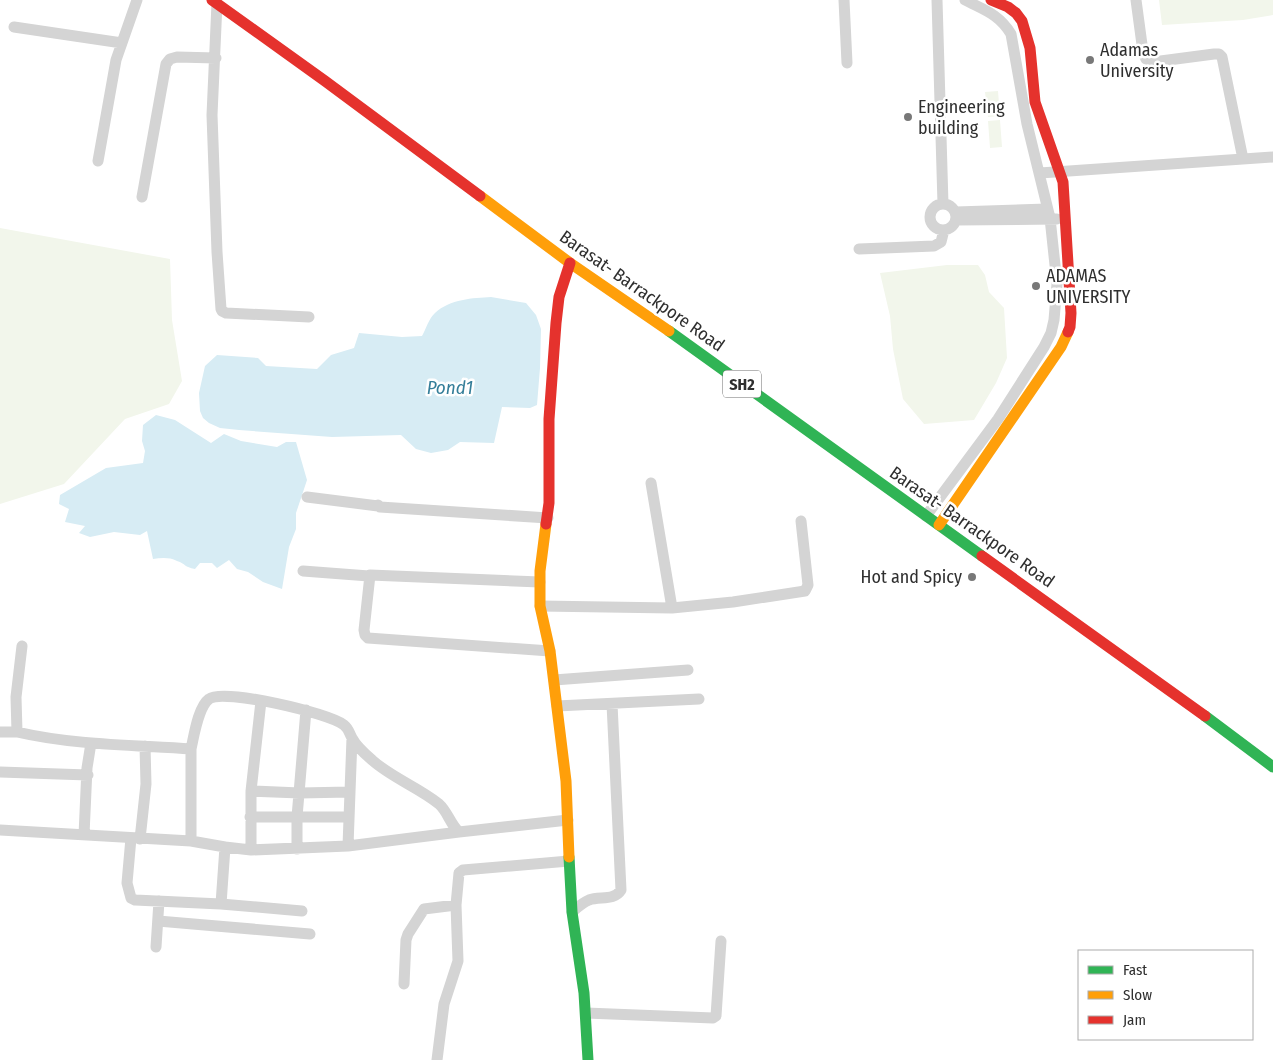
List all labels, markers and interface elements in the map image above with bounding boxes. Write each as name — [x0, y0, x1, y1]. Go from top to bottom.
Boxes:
place label: Adamas University — [1100, 39, 1174, 82]
marker: Adamas University — [1084, 54, 1096, 66]
place label: Engineering building — [918, 96, 1005, 139]
marker: Engineering building — [902, 111, 914, 123]
street label: Barasat- Barrackpore Road — [555, 226, 729, 356]
place label: ADAMAS UNIVERSITY — [1046, 265, 1130, 308]
marker: ADAMAS UNIVERSITY — [1030, 280, 1042, 292]
road number: SH2 — [723, 370, 761, 398]
water label: Pond1 — [427, 376, 473, 399]
street label: Barasat- Barrackpore Road — [885, 462, 1059, 592]
place label: Hot and Spicy — [861, 566, 962, 588]
marker: Hot and Spicy — [966, 571, 978, 583]
legend — [1078, 950, 1253, 1040]
text: Fast — [1123, 961, 1147, 979]
text: Slow — [1123, 986, 1152, 1004]
text: Jam — [1123, 1011, 1146, 1029]

